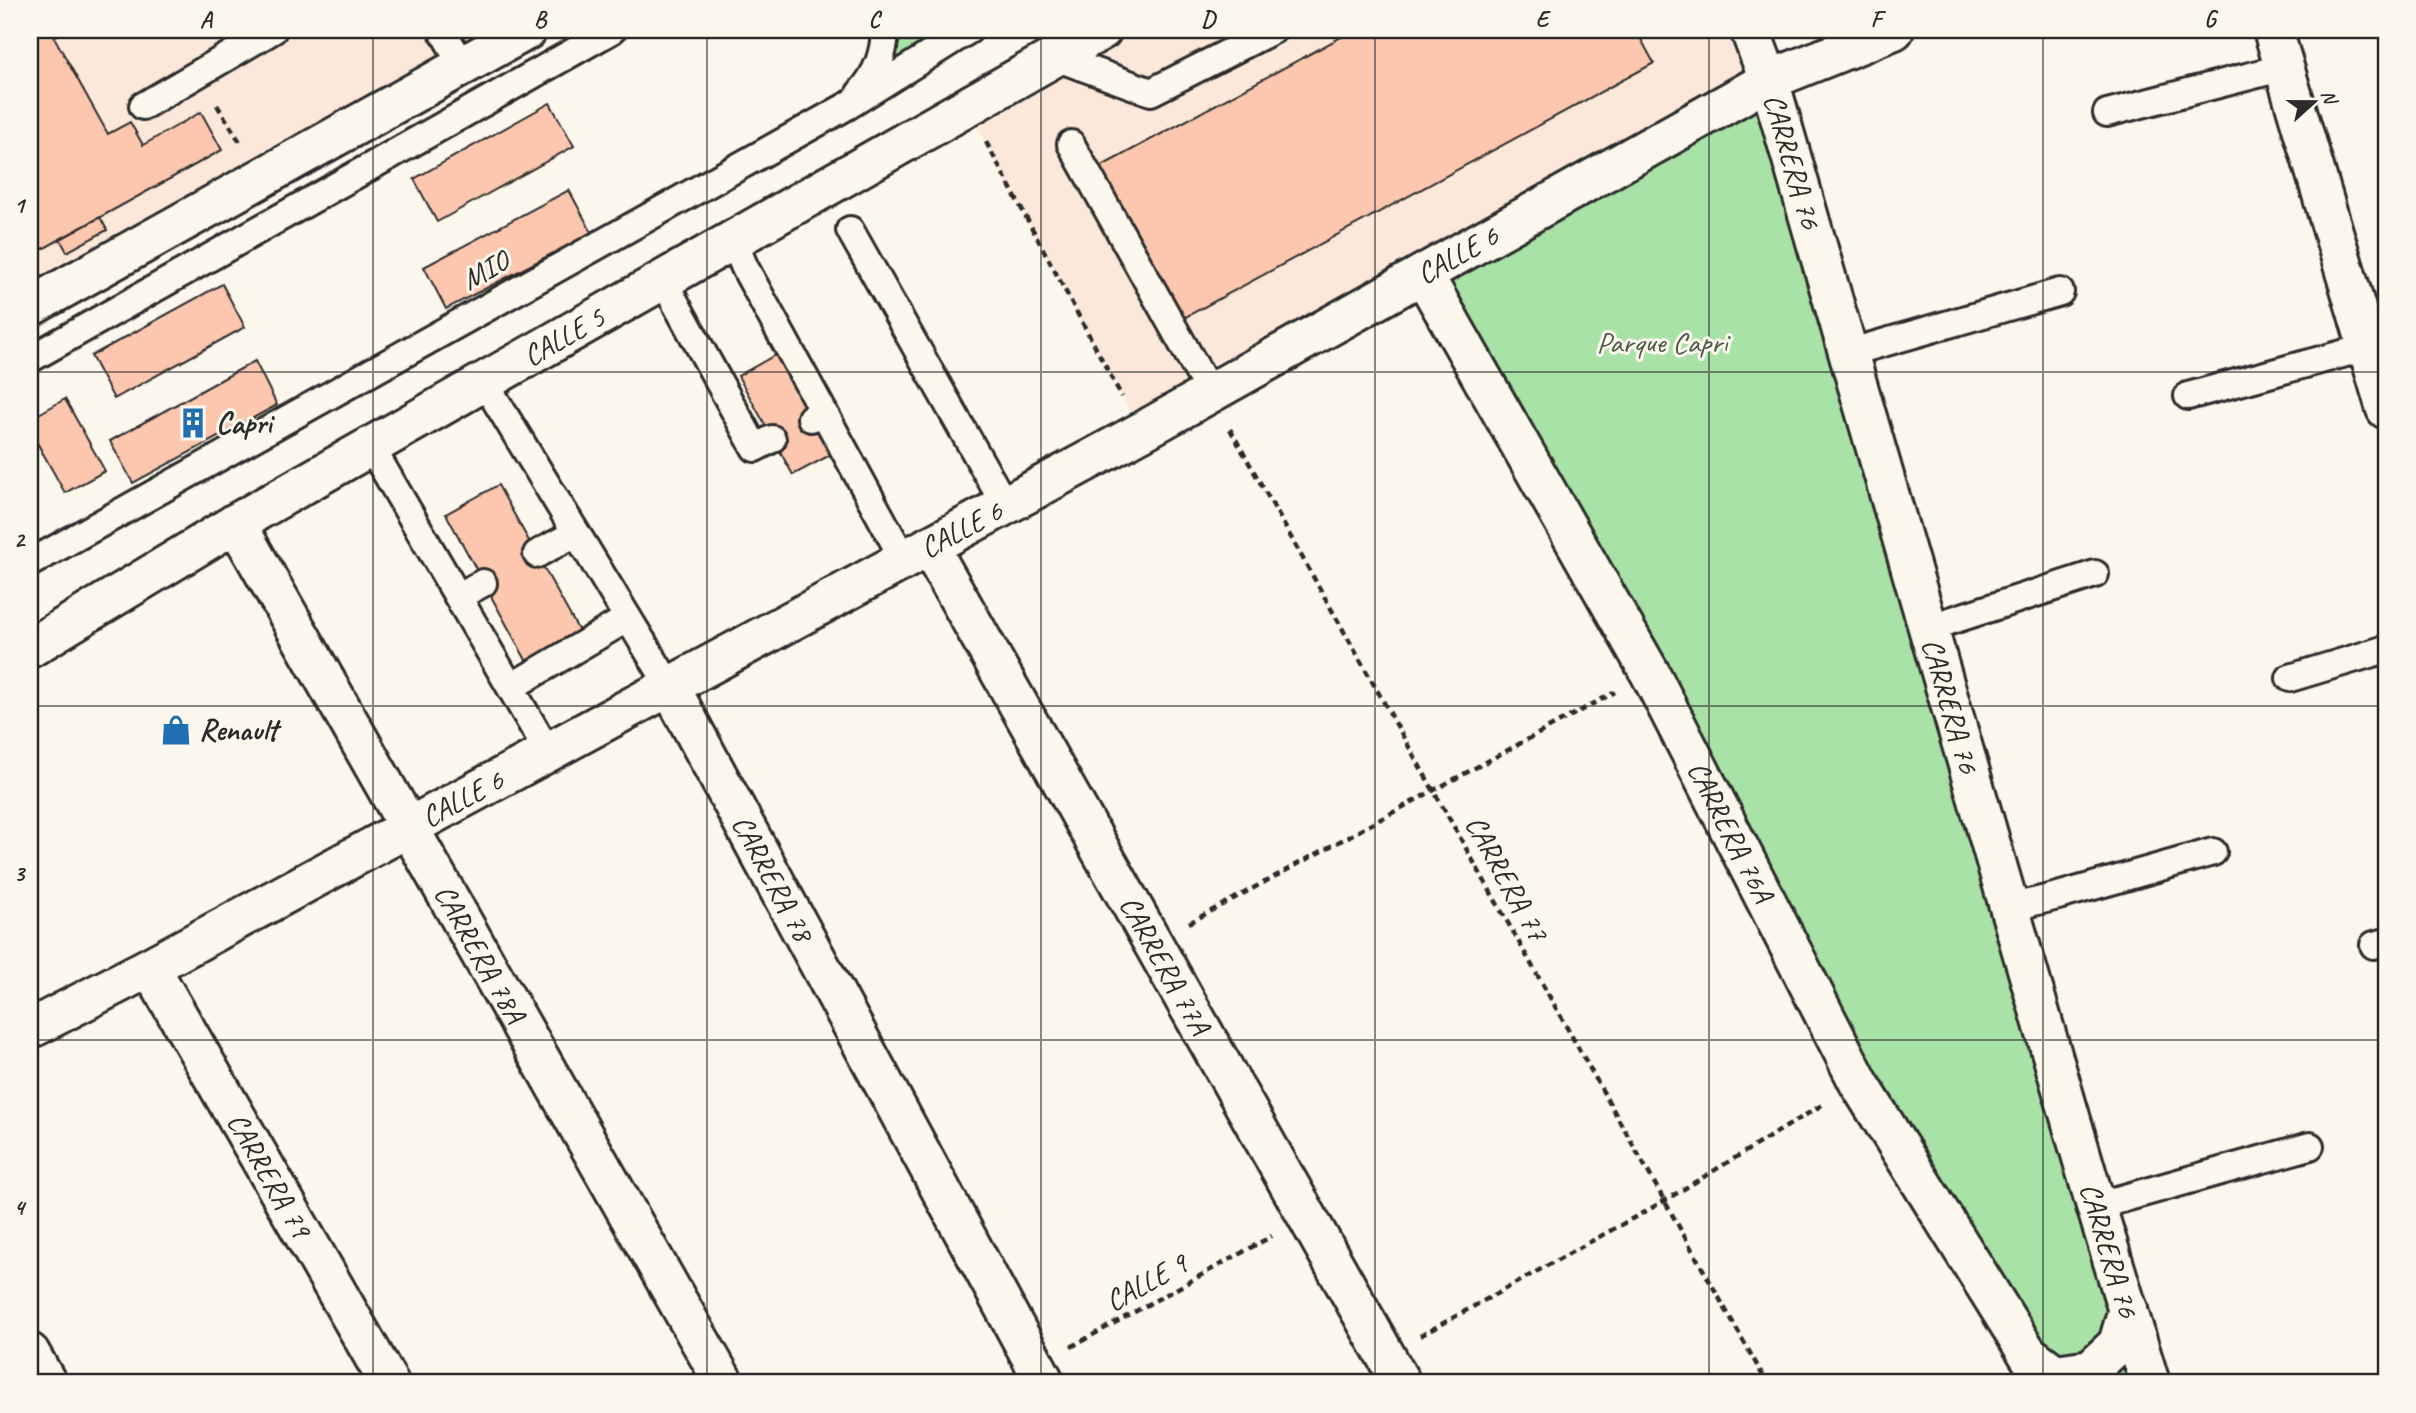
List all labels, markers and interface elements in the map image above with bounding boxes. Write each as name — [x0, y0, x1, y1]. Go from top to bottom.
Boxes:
text: A — [200, 5, 214, 34]
text: B — [534, 5, 548, 34]
text: C — [869, 5, 883, 34]
text: D — [1201, 5, 1217, 34]
text: E — [1536, 5, 1552, 34]
text: F — [1871, 5, 1887, 34]
text: G — [2204, 5, 2219, 34]
north arrow — [2280, 66, 2350, 136]
text: N — [2316, 86, 2343, 109]
street label: CARRERA 76 — [1755, 89, 1831, 234]
text: 1 — [14, 191, 27, 220]
street label: CALLE 6 — [1410, 216, 1506, 293]
street label: MIO — [455, 240, 518, 298]
street label: CALLE 5 — [516, 297, 613, 375]
park label: Parque Capri — [1596, 323, 1731, 361]
place label: Capri — [216, 404, 276, 442]
building icon: Capri — [176, 406, 210, 440]
street label: CALLE 6 — [914, 491, 1010, 567]
text: 2 — [14, 525, 27, 554]
street label: CARRERA 76 — [1913, 634, 1989, 779]
place label: Renault — [199, 711, 283, 749]
shop icon: Renault — [159, 713, 193, 747]
street label: CARRERA 76A — [1679, 755, 1783, 910]
street label: CALLE 6 — [415, 760, 511, 836]
street label: CARRERA 78 — [723, 808, 824, 950]
street label: CARRERA 77 — [1457, 808, 1558, 949]
text: 3 — [14, 859, 27, 888]
street label: CARRERA 78A — [426, 877, 536, 1031]
street label: CARRERA 77A — [1111, 889, 1220, 1043]
street label: CARRERA 79 — [219, 1106, 322, 1247]
street label: CARRERA 76 — [2071, 1178, 2148, 1323]
text: 4 — [14, 1193, 27, 1222]
street label: CALLE 9 — [1098, 1243, 1196, 1320]

